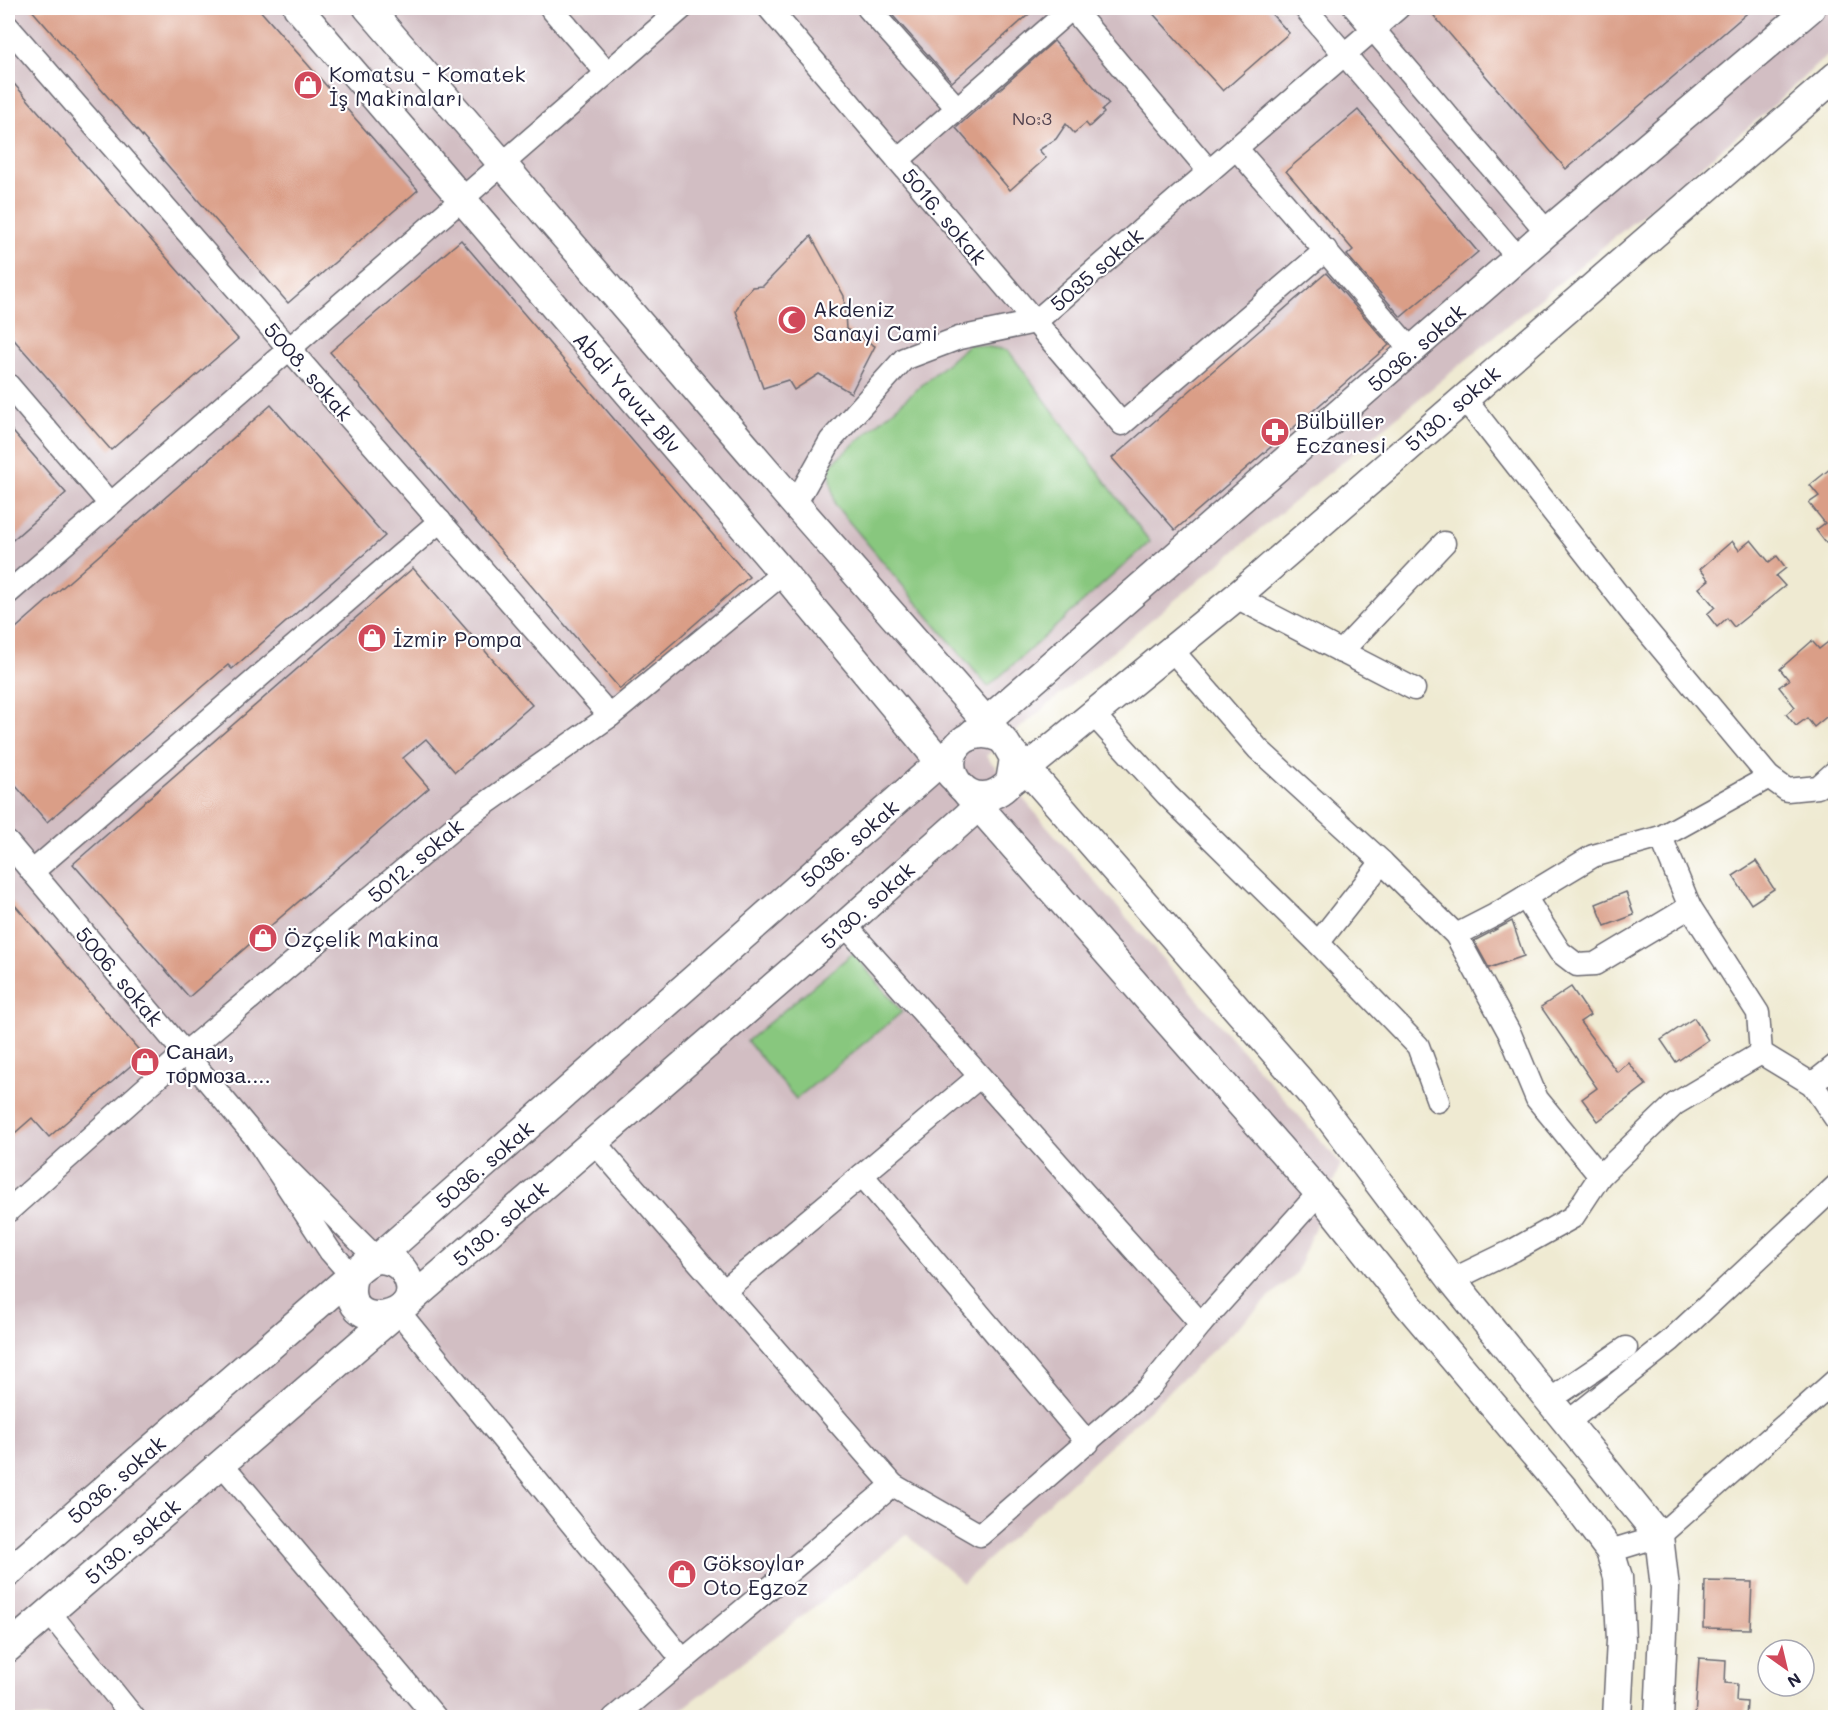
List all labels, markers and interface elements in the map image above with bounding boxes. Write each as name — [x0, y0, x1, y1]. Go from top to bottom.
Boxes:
place label: Komatsu - Komatek İş Makinaları — [329, 60, 526, 111]
shop icon: Komatsu - Komatek İş Makinaları — [292, 69, 324, 101]
house number: No:3 — [1012, 106, 1052, 130]
street label: 5016. sokak — [897, 162, 993, 270]
street label: 5035 sokak — [1044, 221, 1148, 317]
place label: Akdeniz Sanayi Cami — [813, 295, 938, 346]
street label: 5036. sokak — [1361, 297, 1471, 397]
mosque icon: Akdeniz Sanayi Cami — [776, 304, 808, 336]
street label: 5008. sokak — [259, 316, 359, 426]
street label: Abdi Yavuz Blv — [568, 326, 688, 458]
street label: 5130. sokak — [1399, 359, 1505, 457]
place label: Bülbüller Eczanesi — [1296, 407, 1386, 458]
pharmacy icon: Bülbüller Eczanesi — [1259, 416, 1291, 448]
shop icon: İzmir Pompa — [356, 622, 388, 654]
place label: İzmir Pompa — [393, 625, 522, 652]
street label: 5036. sokak — [794, 793, 904, 893]
street label: 5012. sokak — [361, 812, 469, 908]
street label: 5130. sokak — [814, 856, 920, 954]
street label: 5006. sokak — [71, 921, 169, 1031]
shop icon: Özçelik Makina — [247, 922, 279, 954]
place label: Özçelik Makina — [284, 925, 439, 952]
place label: Санаи, тормоза.... — [166, 1037, 271, 1088]
shop icon: Санаи, тормоза.... — [129, 1046, 161, 1078]
street label: 5036. sokak — [429, 1114, 539, 1214]
street label: 5130. sokak — [447, 1174, 553, 1272]
street label: 5036. sokak — [61, 1429, 171, 1529]
street label: 5130. sokak — [79, 1492, 185, 1590]
place label: Göksoylar Oto Egzoz — [703, 1549, 808, 1600]
shop icon: Göksoylar Oto Egzoz — [666, 1558, 698, 1590]
north arrow — [1756, 1638, 1816, 1698]
text: N — [1784, 1669, 1806, 1693]

